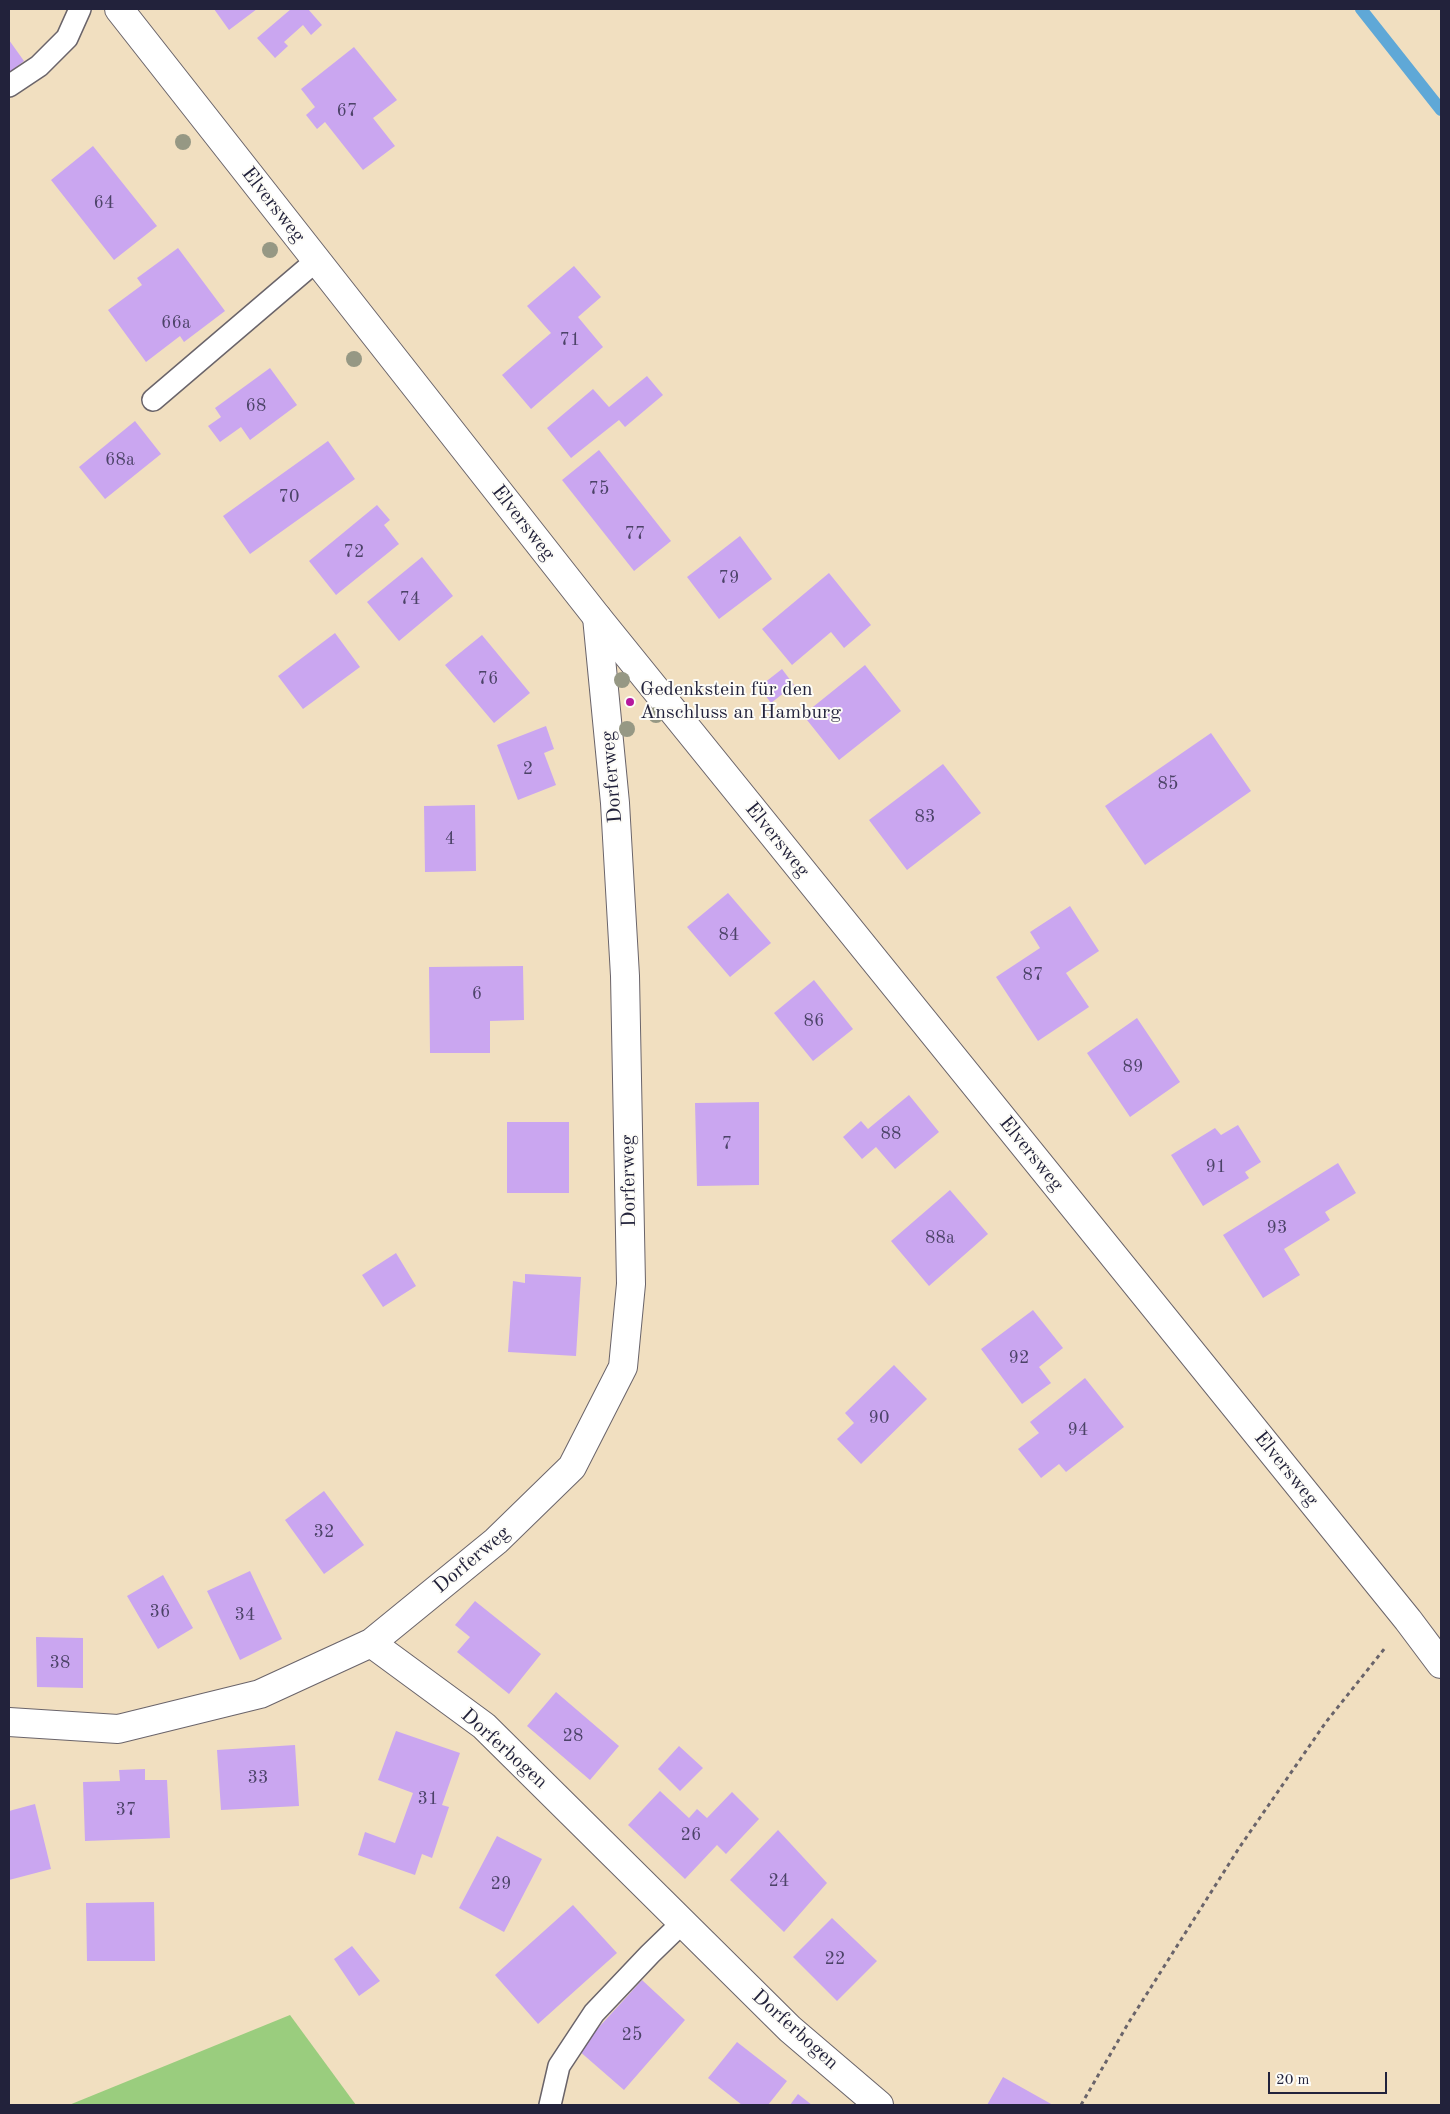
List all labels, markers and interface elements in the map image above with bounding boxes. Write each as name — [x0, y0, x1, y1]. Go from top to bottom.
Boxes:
house number: 67 — [337, 100, 357, 122]
street label: Elversweg — [236, 162, 310, 248]
house number: 64 — [94, 192, 114, 214]
house number: 66a — [161, 312, 191, 334]
house number: 71 — [560, 329, 580, 351]
house number: 68 — [246, 395, 266, 417]
house number: 68a — [105, 449, 135, 471]
house number: 75 — [589, 478, 609, 500]
street label: Elversweg — [486, 480, 560, 566]
house number: 70 — [279, 486, 299, 508]
house number: 77 — [625, 523, 645, 545]
house number: 72 — [344, 541, 364, 563]
house number: 79 — [719, 567, 739, 589]
house number: 74 — [400, 588, 420, 610]
house number: 76 — [478, 668, 498, 690]
place label: Gedenkstein für den Anschluss an Hamburg — [640, 678, 841, 725]
marker: Gedenkstein für den Anschluss an Hamburg — [624, 696, 636, 708]
street label: Dorferweg — [596, 730, 628, 824]
house number: 2 — [523, 758, 533, 780]
house number: 85 — [1158, 773, 1178, 795]
street label: Elversweg — [740, 798, 814, 882]
house number: 83 — [915, 806, 935, 828]
house number: 4 — [445, 828, 455, 850]
house number: 84 — [719, 924, 739, 946]
house number: 87 — [1023, 964, 1043, 986]
house number: 6 — [472, 983, 482, 1005]
house number: 86 — [804, 1010, 824, 1032]
house number: 89 — [1123, 1056, 1143, 1078]
street label: Elversweg — [994, 1112, 1068, 1196]
house number: 88 — [881, 1123, 901, 1145]
house number: 7 — [722, 1133, 732, 1155]
street label: Dorferweg — [616, 1135, 642, 1227]
house number: 91 — [1206, 1156, 1226, 1178]
house number: 93 — [1267, 1217, 1287, 1239]
house number: 88a — [925, 1227, 955, 1249]
house number: 92 — [1009, 1347, 1029, 1369]
house number: 90 — [869, 1407, 889, 1429]
house number: 94 — [1068, 1419, 1088, 1441]
street label: Elversweg — [1249, 1427, 1323, 1511]
house number: 32 — [314, 1521, 334, 1543]
street label: Dorferweg — [429, 1521, 515, 1599]
house number: 36 — [150, 1601, 170, 1623]
house number: 34 — [235, 1604, 255, 1626]
house number: 38 — [50, 1652, 70, 1674]
street label: Dorferbogen — [456, 1704, 552, 1794]
house number: 28 — [563, 1725, 583, 1747]
house number: 33 — [248, 1767, 268, 1789]
house number: 31 — [418, 1788, 438, 1810]
house number: 37 — [116, 1799, 136, 1821]
house number: 26 — [681, 1824, 701, 1846]
house number: 24 — [769, 1870, 789, 1892]
house number: 29 — [491, 1873, 511, 1895]
house number: 22 — [825, 1948, 845, 1970]
street label: Dorferbogen — [747, 1985, 843, 2075]
house number: 25 — [622, 2024, 642, 2046]
scale bar — [1270, 2062, 1389, 2094]
text: 20 m — [1276, 2073, 1310, 2088]

